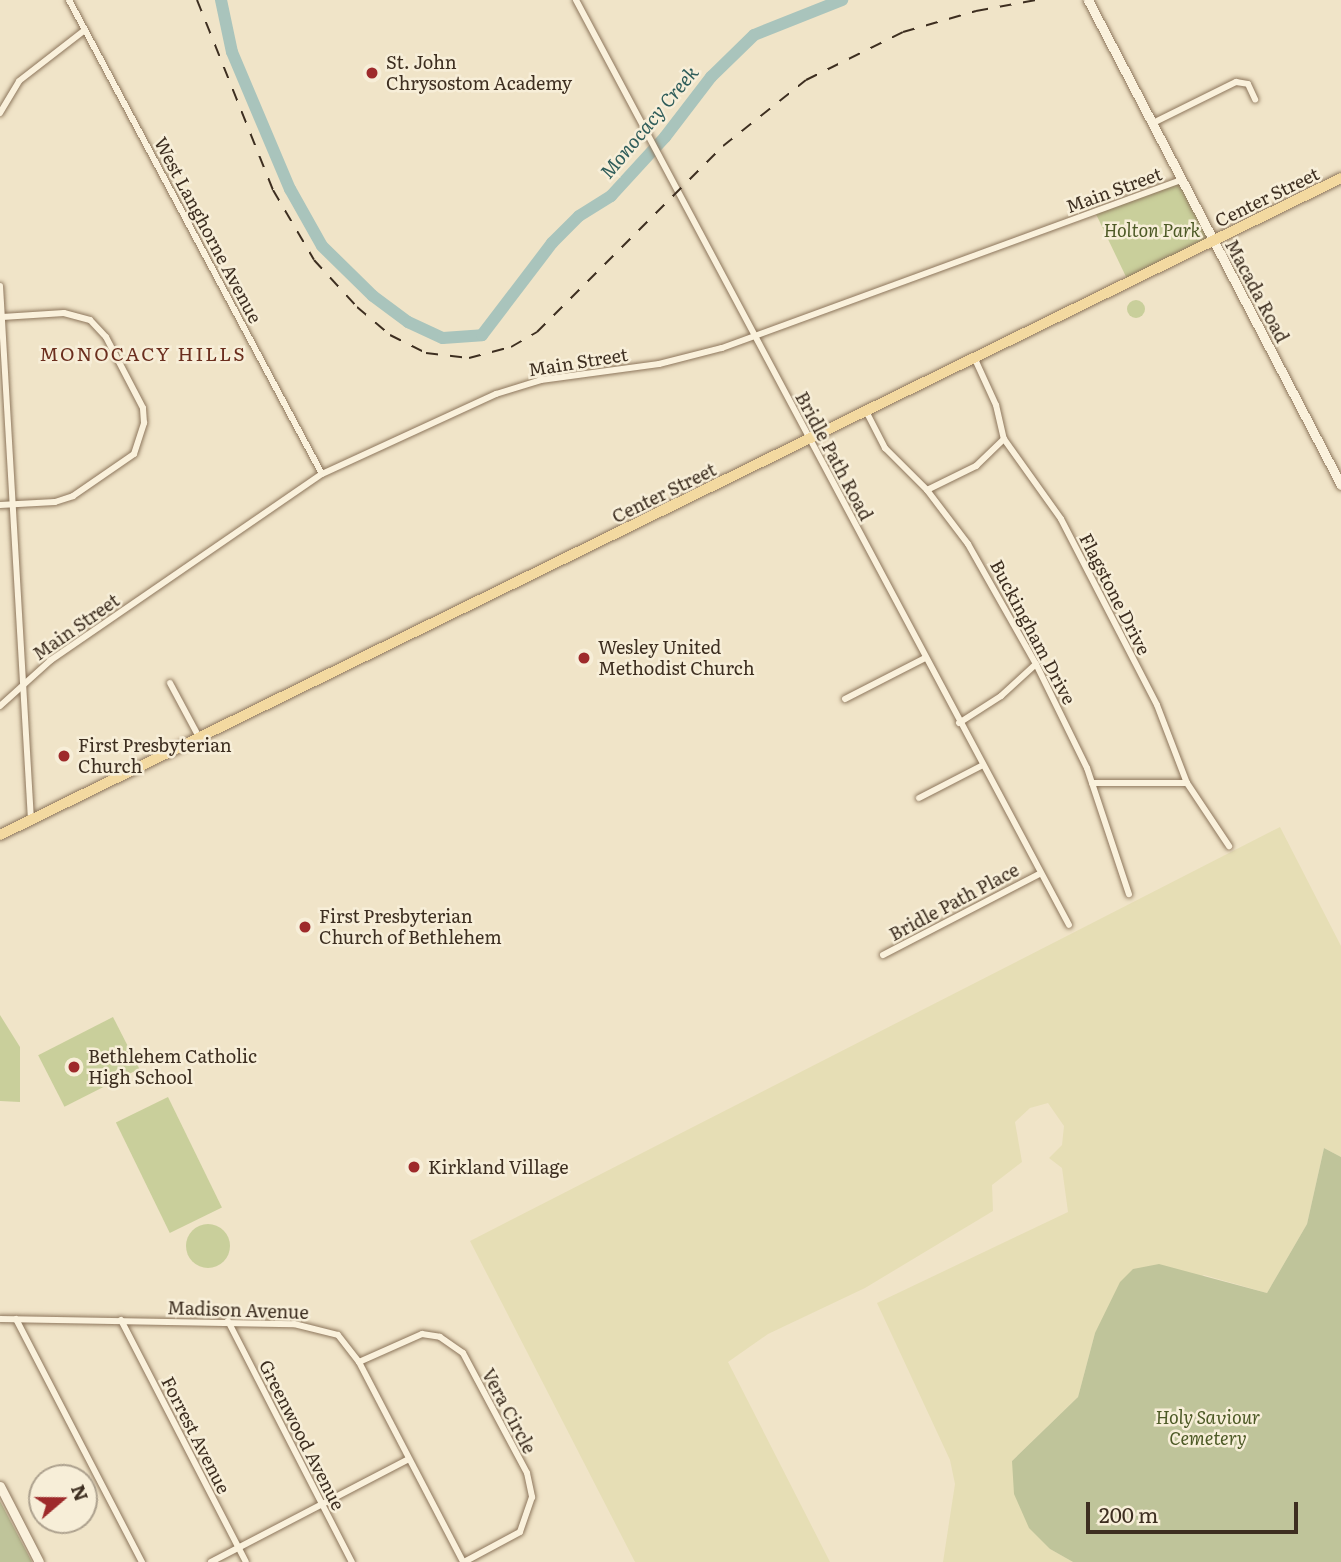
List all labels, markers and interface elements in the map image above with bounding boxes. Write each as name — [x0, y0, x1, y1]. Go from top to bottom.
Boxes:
place label: St. John Chrysostom Academy — [386, 52, 572, 94]
water label: Monocacy Creek — [595, 61, 703, 183]
marker: St. John Chrysostom Academy — [364, 65, 380, 81]
street label: West Langhorne Avenue — [150, 133, 266, 327]
street label: Main Street — [1063, 163, 1165, 217]
street label: Center Street — [1211, 163, 1323, 231]
park label: Holton Park — [1104, 219, 1200, 241]
street label: Macada Road — [1221, 236, 1293, 346]
district label: MONOCACY HILLS — [41, 343, 245, 365]
street label: Main Street — [527, 343, 629, 381]
street label: Bridle Path Road — [791, 388, 877, 524]
street label: Center Street — [608, 459, 720, 527]
street label: Flagstone Drive — [1075, 530, 1155, 658]
street label: Buckingham Drive — [986, 556, 1080, 708]
street label: Main Street — [29, 589, 123, 665]
place label: Wesley United Methodist Church — [598, 637, 755, 680]
marker: Wesley United Methodist Church — [576, 650, 592, 666]
place label: First Presbyterian Church — [78, 735, 232, 778]
marker: First Presbyterian Church — [56, 748, 72, 764]
street label: Bridle Path Place — [886, 859, 1022, 945]
place label: First Presbyterian Church of Bethlehem — [319, 906, 502, 948]
marker: First Presbyterian Church of Bethlehem — [297, 919, 313, 935]
place label: Bethlehem Catholic High School — [88, 1046, 257, 1088]
marker: Bethlehem Catholic High School — [66, 1059, 82, 1075]
place label: Kirkland Village — [428, 1156, 568, 1178]
marker: Kirkland Village — [406, 1159, 422, 1175]
street label: Madison Avenue — [167, 1297, 309, 1323]
street label: Greenwood Avenue — [255, 1356, 349, 1514]
street label: Vera Circle — [478, 1365, 540, 1457]
street label: Forrest Avenue — [157, 1373, 235, 1497]
park label: Holy Saviour Cemetery — [1156, 1407, 1260, 1450]
north arrow — [28, 1464, 98, 1534]
text: N — [65, 1480, 97, 1505]
scale bar — [1089, 1488, 1301, 1532]
text: 200 m — [1099, 1498, 1159, 1529]

